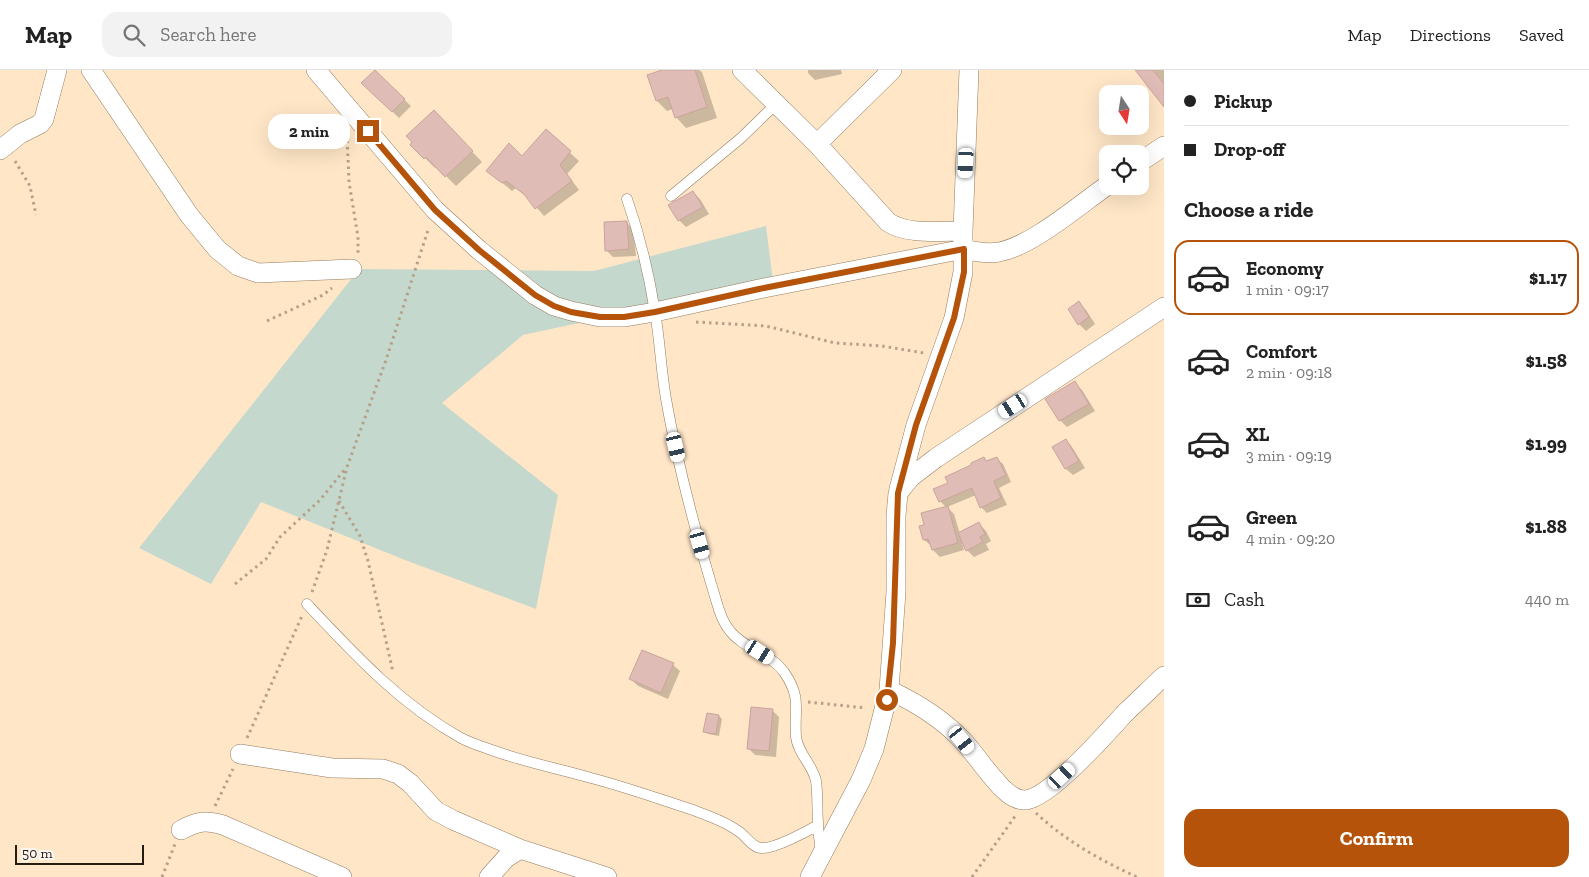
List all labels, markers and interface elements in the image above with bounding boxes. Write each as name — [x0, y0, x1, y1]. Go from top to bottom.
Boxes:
search box — [102, 12, 452, 57]
text: Map — [25, 20, 72, 49]
icon: search — [120, 21, 148, 49]
text: Search here — [160, 23, 257, 46]
text: Map — [1347, 24, 1382, 46]
text: Directions — [1410, 24, 1491, 46]
text: Saved — [1519, 24, 1564, 46]
north arrow — [1099, 85, 1149, 135]
map controls — [1099, 85, 1149, 195]
text: Pickup — [1214, 90, 1272, 113]
callout: 2 min — [268, 114, 350, 148]
route end — [357, 120, 379, 142]
text: 2 min — [289, 122, 329, 141]
text: Drop-off — [1214, 138, 1285, 161]
button: locate — [1099, 145, 1149, 195]
car — [957, 148, 974, 178]
text: Choose a ride — [1184, 196, 1314, 223]
icon: car — [1186, 255, 1231, 300]
text: Economy — [1246, 257, 1324, 280]
text: $1.17 — [1529, 266, 1567, 289]
text: 1 min · 09:17 — [1246, 280, 1329, 299]
icon: car — [1186, 338, 1231, 383]
text: Comfort — [1246, 340, 1317, 363]
text: $1.58 — [1526, 349, 1567, 372]
text: 2 min · 09:18 — [1246, 363, 1332, 382]
car — [996, 392, 1029, 420]
icon: car — [1186, 421, 1231, 466]
text: XL — [1246, 423, 1269, 446]
car — [665, 431, 686, 463]
text: $1.99 — [1525, 432, 1567, 455]
text: 3 min · 09:19 — [1246, 446, 1332, 465]
icon: car — [1186, 504, 1231, 549]
text: Green — [1246, 506, 1297, 529]
text: $1.88 — [1525, 515, 1567, 538]
car — [688, 528, 711, 560]
text: 4 min · 09:20 — [1246, 529, 1335, 548]
icon: cash — [1184, 586, 1212, 614]
text: Cash — [1224, 588, 1264, 611]
text: 440 m — [1525, 590, 1569, 609]
car — [743, 638, 776, 666]
route start — [876, 689, 898, 711]
car — [946, 724, 977, 756]
car — [1045, 760, 1078, 792]
button: Confirm — [1184, 809, 1569, 867]
scale bar — [15, 842, 144, 865]
text: 50 m — [22, 845, 53, 862]

